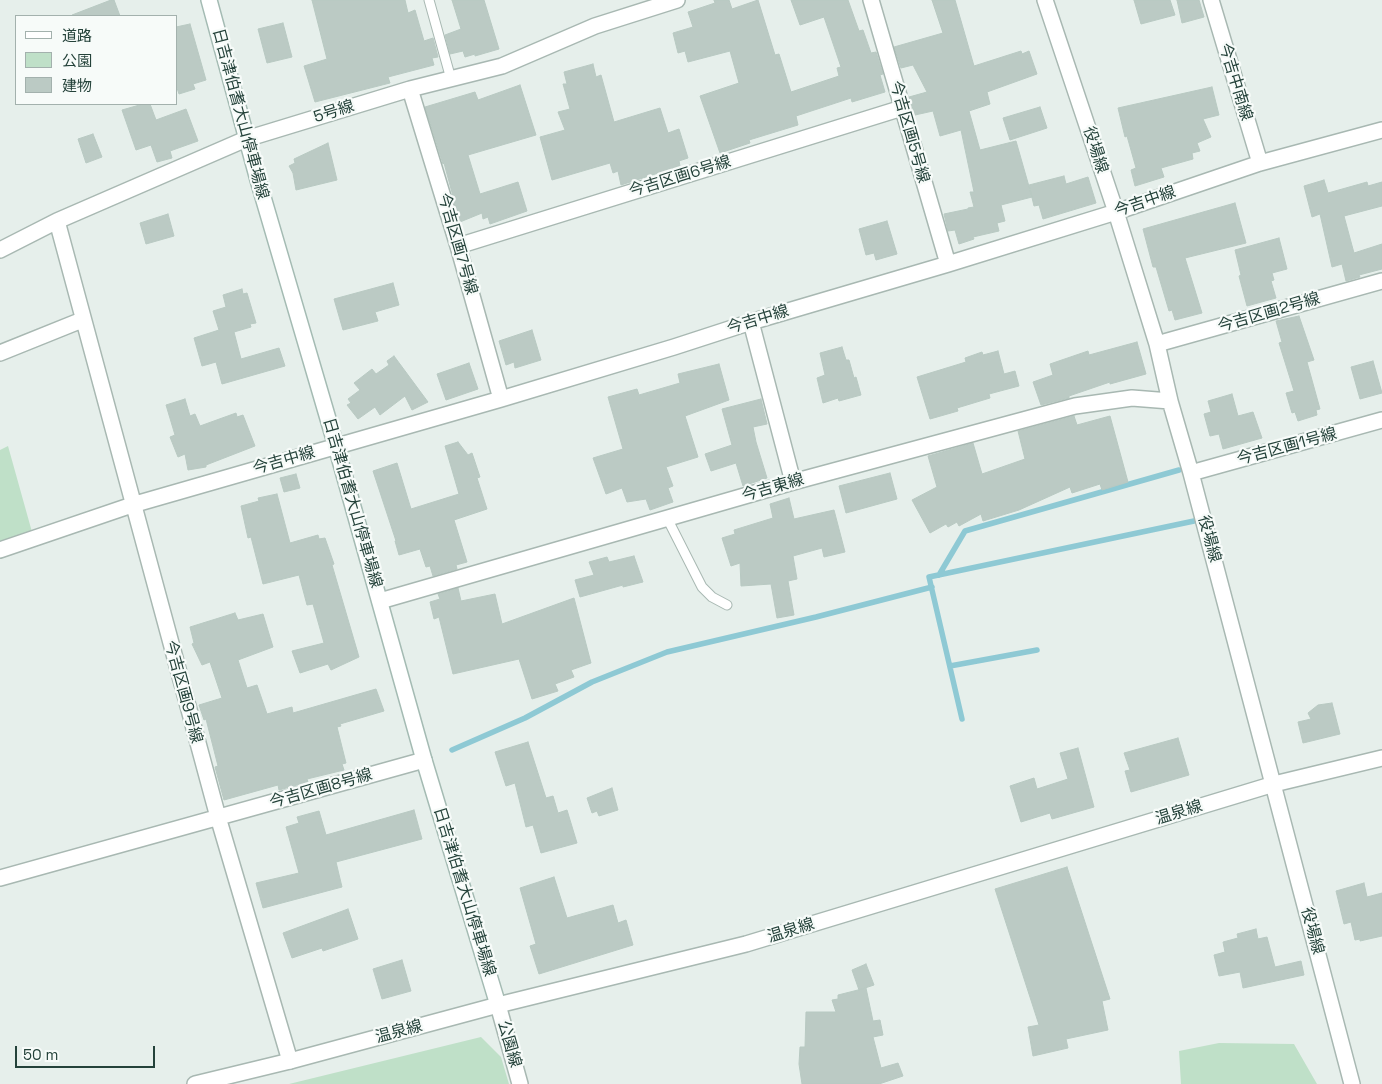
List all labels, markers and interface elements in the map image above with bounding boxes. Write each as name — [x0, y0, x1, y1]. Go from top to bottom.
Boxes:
legend — [15, 15, 178, 105]
text: 道路 — [62, 26, 92, 45]
street label: 日吉津伯耆大山停車場線 — [208, 27, 272, 201]
street label: 今吉中南線 — [1214, 41, 1256, 123]
text: 公園 — [62, 51, 92, 70]
text: 建物 — [62, 76, 92, 95]
street label: 今吉区画5号線 — [885, 79, 933, 185]
street label: 5号線 — [311, 97, 357, 127]
street label: 役場線 — [1078, 124, 1112, 176]
street label: 今吉区画6号線 — [627, 152, 733, 202]
street label: 今吉中線 — [1112, 183, 1178, 221]
street label: 今吉区画7号線 — [433, 191, 481, 297]
street label: 今吉区画2号線 — [1216, 289, 1322, 337]
street label: 今吉中線 — [725, 301, 791, 339]
street label: 日吉津伯耆大山停車場線 — [319, 416, 385, 590]
street label: 今吉区画1号線 — [1235, 424, 1339, 470]
street label: 今吉中線 — [251, 443, 317, 479]
street label: 今吉東線 — [740, 470, 806, 506]
street label: 役場線 — [1194, 513, 1224, 565]
street label: 今吉区画9号線 — [160, 638, 206, 746]
street label: 今吉区画8号線 — [267, 765, 375, 813]
street label: 温泉線 — [1153, 797, 1205, 829]
street label: 日吉津伯耆大山停車場線 — [429, 805, 499, 979]
street label: 役場線 — [1297, 905, 1327, 957]
street label: 温泉線 — [765, 915, 817, 947]
street label: 温泉線 — [373, 1017, 425, 1047]
street label: 公園線 — [493, 1018, 525, 1070]
scale bar — [18, 1036, 158, 1068]
text: 50 m — [23, 1045, 58, 1064]

